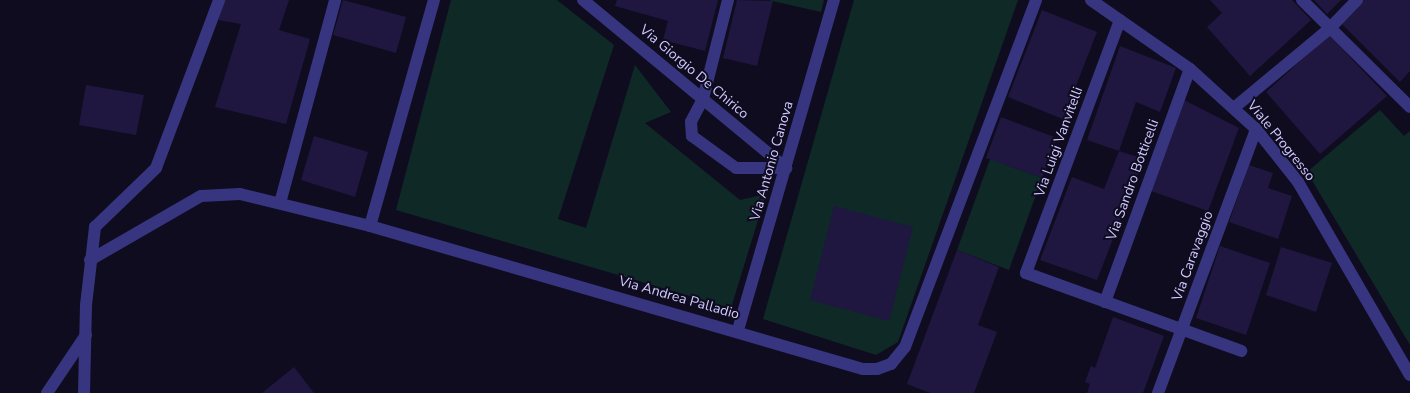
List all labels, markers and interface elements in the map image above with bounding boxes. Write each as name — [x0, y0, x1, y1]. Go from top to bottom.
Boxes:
street label: Via Giorgio De Chirico — [636, 21, 752, 123]
street label: Via Luigi Vanvitelli — [1031, 85, 1087, 199]
street label: Viale Progresso — [1243, 97, 1319, 185]
street label: Via Antonio Canova — [747, 99, 797, 223]
street label: Via Sandro Botticelli — [1103, 117, 1163, 243]
street label: Via Caravaggio — [1169, 209, 1217, 303]
street label: Via Andrea Palladio — [617, 273, 741, 323]

